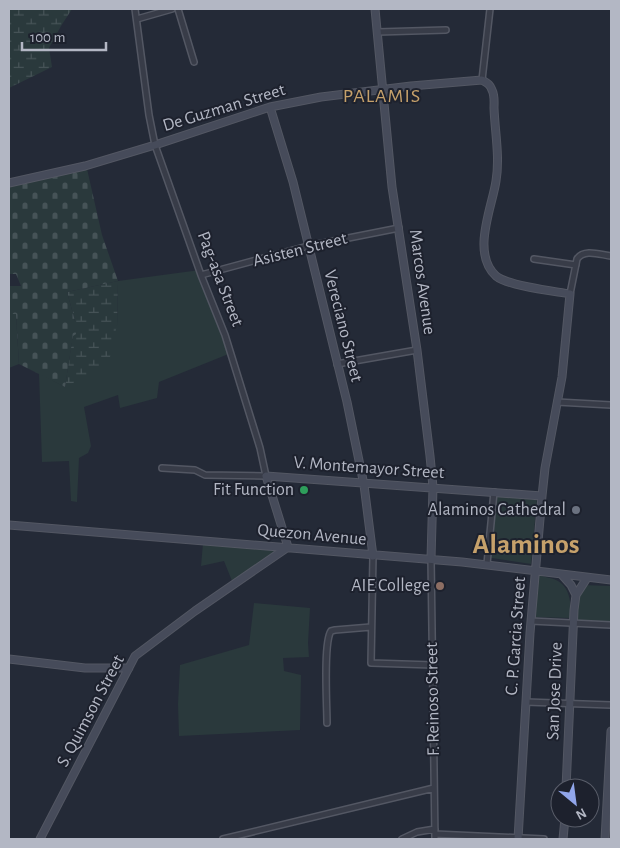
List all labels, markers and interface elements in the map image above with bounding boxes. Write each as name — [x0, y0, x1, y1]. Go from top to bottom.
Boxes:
scale bar — [22, 20, 106, 52]
text: 100 m — [30, 30, 65, 45]
street label: De Guzman Street — [161, 81, 288, 135]
district label: PALAMIS — [343, 86, 421, 106]
street label: Marcos Avenue — [406, 228, 438, 336]
street label: Pag-asa Street — [194, 229, 246, 329]
street label: Asisten Street — [251, 230, 349, 270]
street label: Vereciano Street — [320, 268, 366, 384]
street label: V. Montemayor Street — [293, 454, 445, 482]
place label: Fit Function — [213, 481, 294, 499]
marker: Fit Function — [298, 484, 310, 496]
place label: Alaminos Cathedral — [428, 501, 566, 519]
marker: Alaminos Cathedral — [570, 504, 582, 516]
street label: Quezon Avenue — [257, 521, 367, 549]
district label: Alaminos — [472, 531, 580, 559]
street label: C. P. Garcia Street — [503, 576, 529, 696]
place label: AIE College — [351, 577, 430, 595]
marker: AIE College — [434, 580, 446, 592]
street label: F. Reinoso Street — [423, 642, 443, 756]
street label: San Jose Drive — [544, 642, 566, 740]
street label: S. Quimson Street — [54, 652, 128, 770]
north arrow — [550, 778, 600, 828]
text: N — [573, 805, 588, 822]

